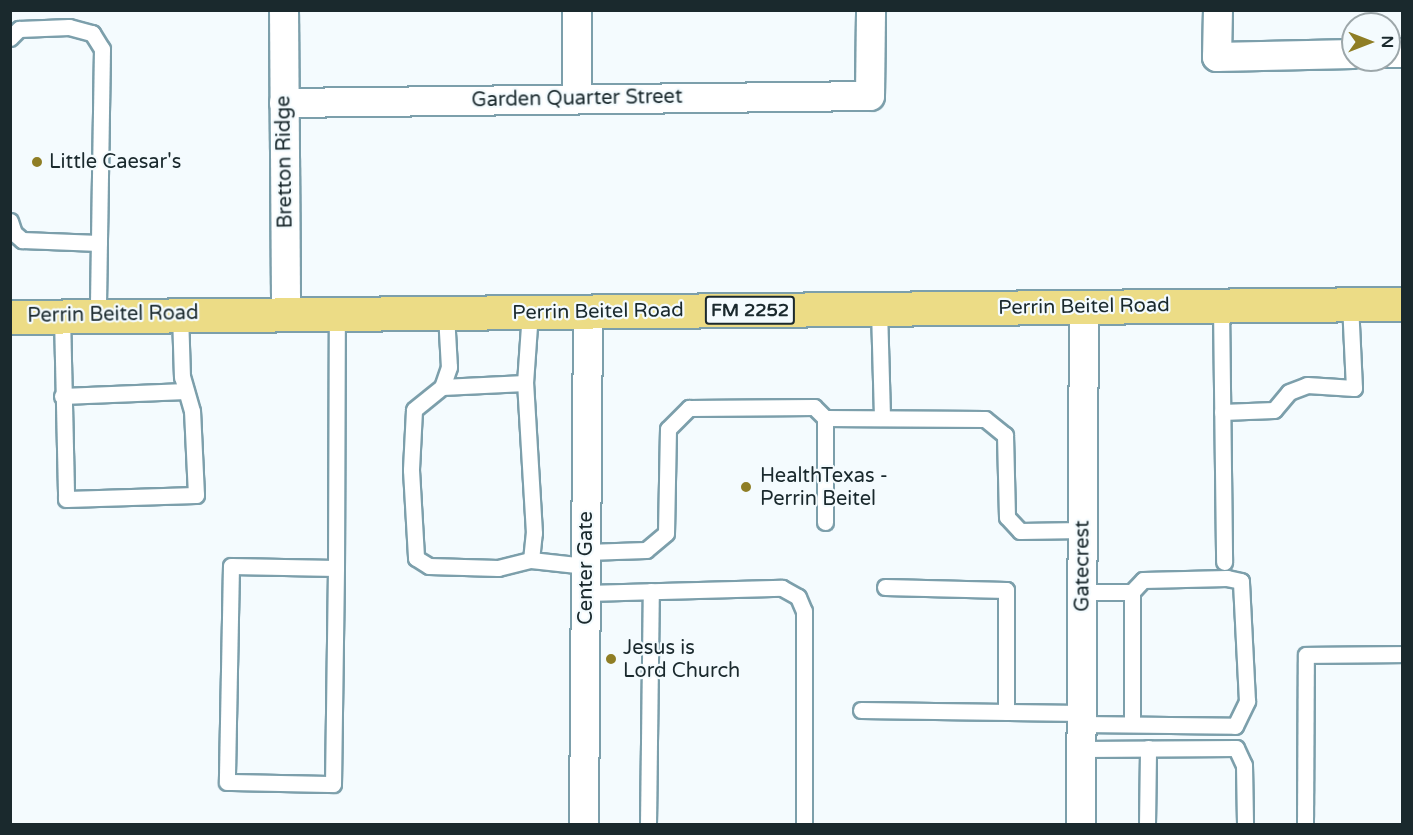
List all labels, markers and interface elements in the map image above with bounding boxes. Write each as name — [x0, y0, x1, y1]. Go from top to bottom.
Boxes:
north arrow — [1341, 12, 1401, 72]
text: N — [1377, 36, 1397, 48]
street label: Garden Quarter Street — [471, 85, 683, 113]
street label: Bretton Ridge — [272, 95, 298, 229]
place label: Little Caesar's — [49, 150, 181, 174]
marker: Little Caesar's — [30, 155, 44, 169]
street label: Perrin Beitel Road — [998, 294, 1170, 320]
road number: FM 2252 — [704, 295, 796, 325]
street label: Perrin Beitel Road — [512, 299, 684, 325]
street label: Perrin Beitel Road — [27, 302, 199, 328]
place label: HealthTexas - Perrin Beitel — [760, 464, 888, 511]
marker: HealthTexas - Perrin Beitel — [737, 478, 755, 496]
street label: Center Gate — [574, 511, 598, 625]
street label: Gatecrest — [1071, 520, 1095, 612]
place label: Jesus is Lord Church — [623, 636, 740, 683]
marker: Jesus is Lord Church — [604, 652, 618, 666]

